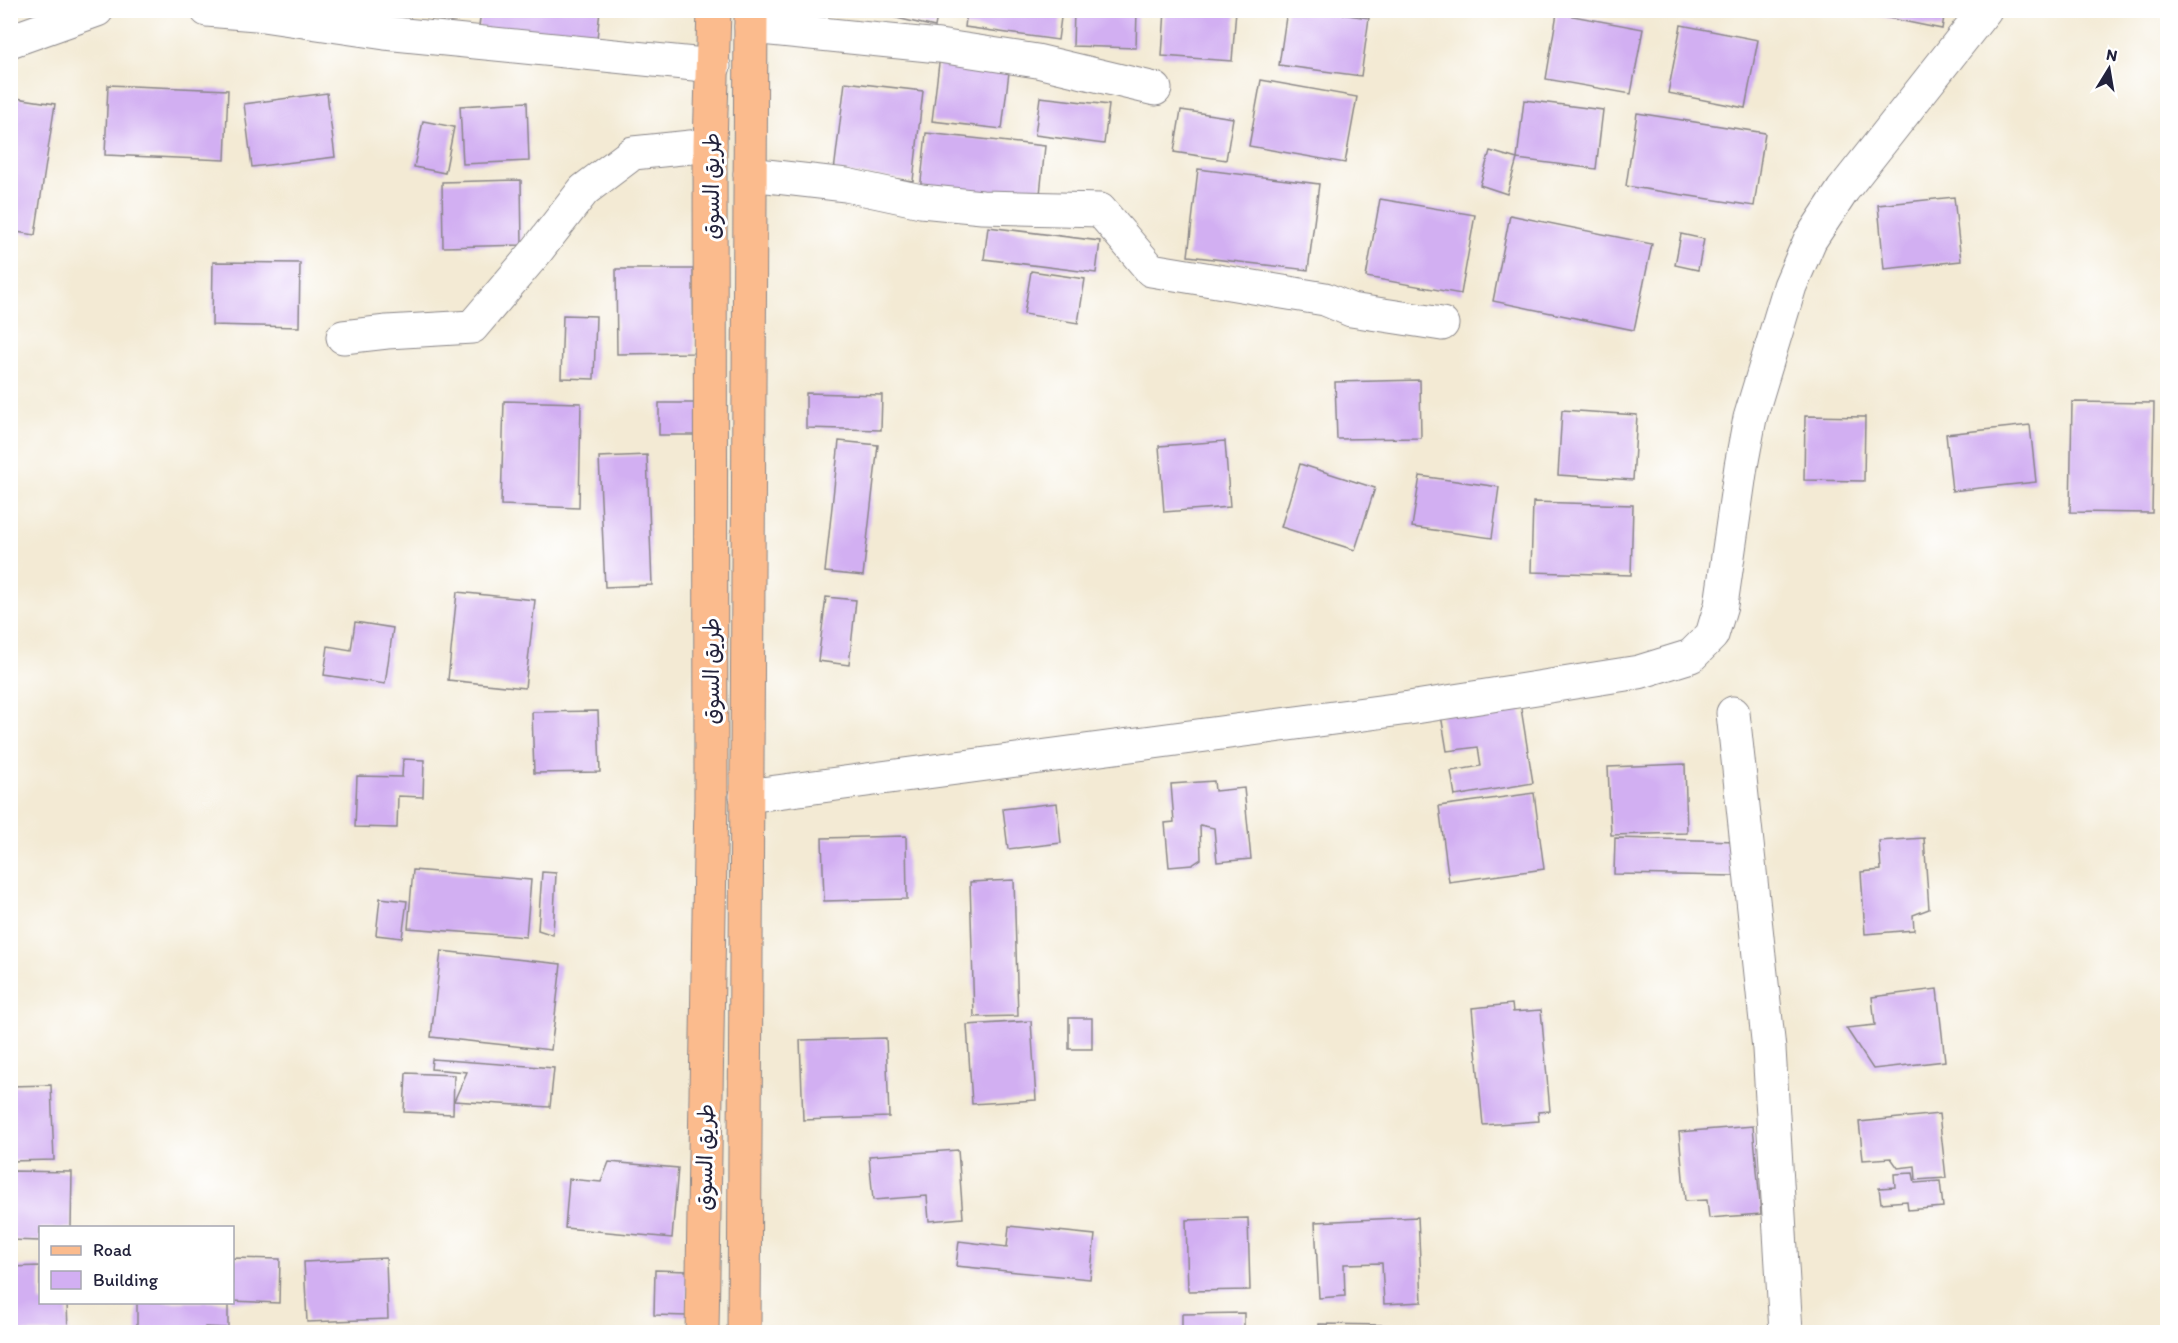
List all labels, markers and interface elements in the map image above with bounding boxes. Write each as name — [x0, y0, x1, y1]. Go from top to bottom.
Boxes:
north arrow — [2079, 39, 2139, 99]
text: N — [2105, 44, 2119, 65]
street label: طريق السوق — [698, 132, 725, 240]
street label: طريق السوق — [698, 617, 725, 725]
street label: طريق السوق — [691, 1103, 719, 1211]
legend — [39, 1226, 234, 1304]
text: Road — [93, 1239, 132, 1261]
text: Building — [93, 1269, 159, 1291]

